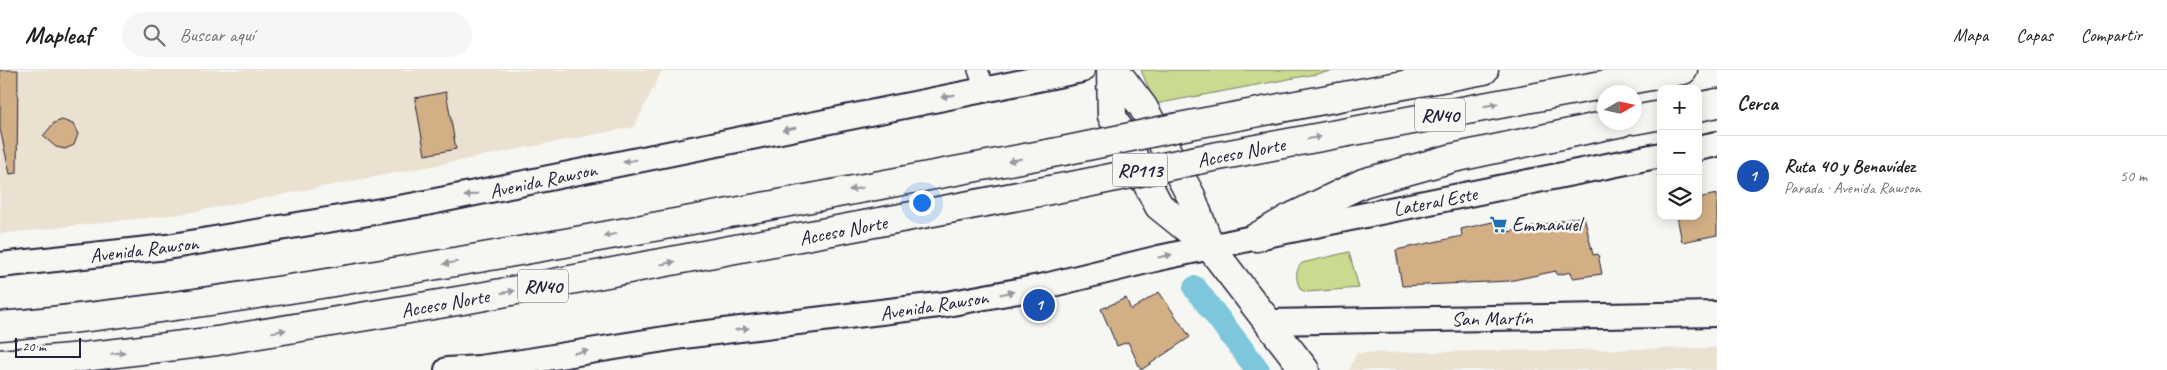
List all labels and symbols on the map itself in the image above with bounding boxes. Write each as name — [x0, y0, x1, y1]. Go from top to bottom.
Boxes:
north arrow — [1597, 85, 1642, 130]
one-way arrow — [941, 92, 956, 100]
road number: RN40 — [1415, 98, 1465, 132]
one-way arrow — [1483, 101, 1499, 109]
one-way arrow — [781, 125, 797, 133]
street label: Acceso Norte — [1195, 131, 1289, 173]
one-way arrow — [1306, 134, 1322, 142]
road number: RP113 — [1112, 154, 1168, 186]
one-way arrow — [1007, 156, 1023, 164]
street label: Avenida Rawson — [487, 157, 600, 204]
one-way arrow — [621, 158, 637, 166]
street label: Lateral Este — [1391, 181, 1480, 222]
one-way arrow — [847, 186, 863, 194]
your location — [909, 190, 935, 216]
one-way arrow — [462, 191, 478, 199]
street label: Acceso Norte — [797, 209, 891, 251]
place label: Emmanuel — [1512, 212, 1585, 237]
supermarket icon: Emmanuel — [1488, 214, 1508, 234]
street label: Avenida Rawson — [88, 230, 201, 269]
one-way arrow — [601, 231, 617, 239]
one-way arrow — [1158, 252, 1174, 260]
one-way arrow — [661, 259, 676, 267]
one-way arrow — [441, 260, 457, 268]
road number: RN40 — [518, 270, 568, 302]
street label: Acceso Norte — [399, 283, 492, 324]
street label: Avenida Rawson — [878, 284, 991, 326]
pin: 1 — [1023, 286, 1055, 324]
one-way arrow — [501, 288, 517, 296]
one-way arrow — [1000, 289, 1016, 297]
street label: San Martín — [1451, 305, 1534, 332]
one-way arrow — [735, 325, 751, 333]
one-way arrow — [271, 326, 287, 334]
scale bar — [15, 335, 81, 358]
one-way arrow — [574, 347, 590, 355]
one-way arrow — [110, 349, 126, 357]

